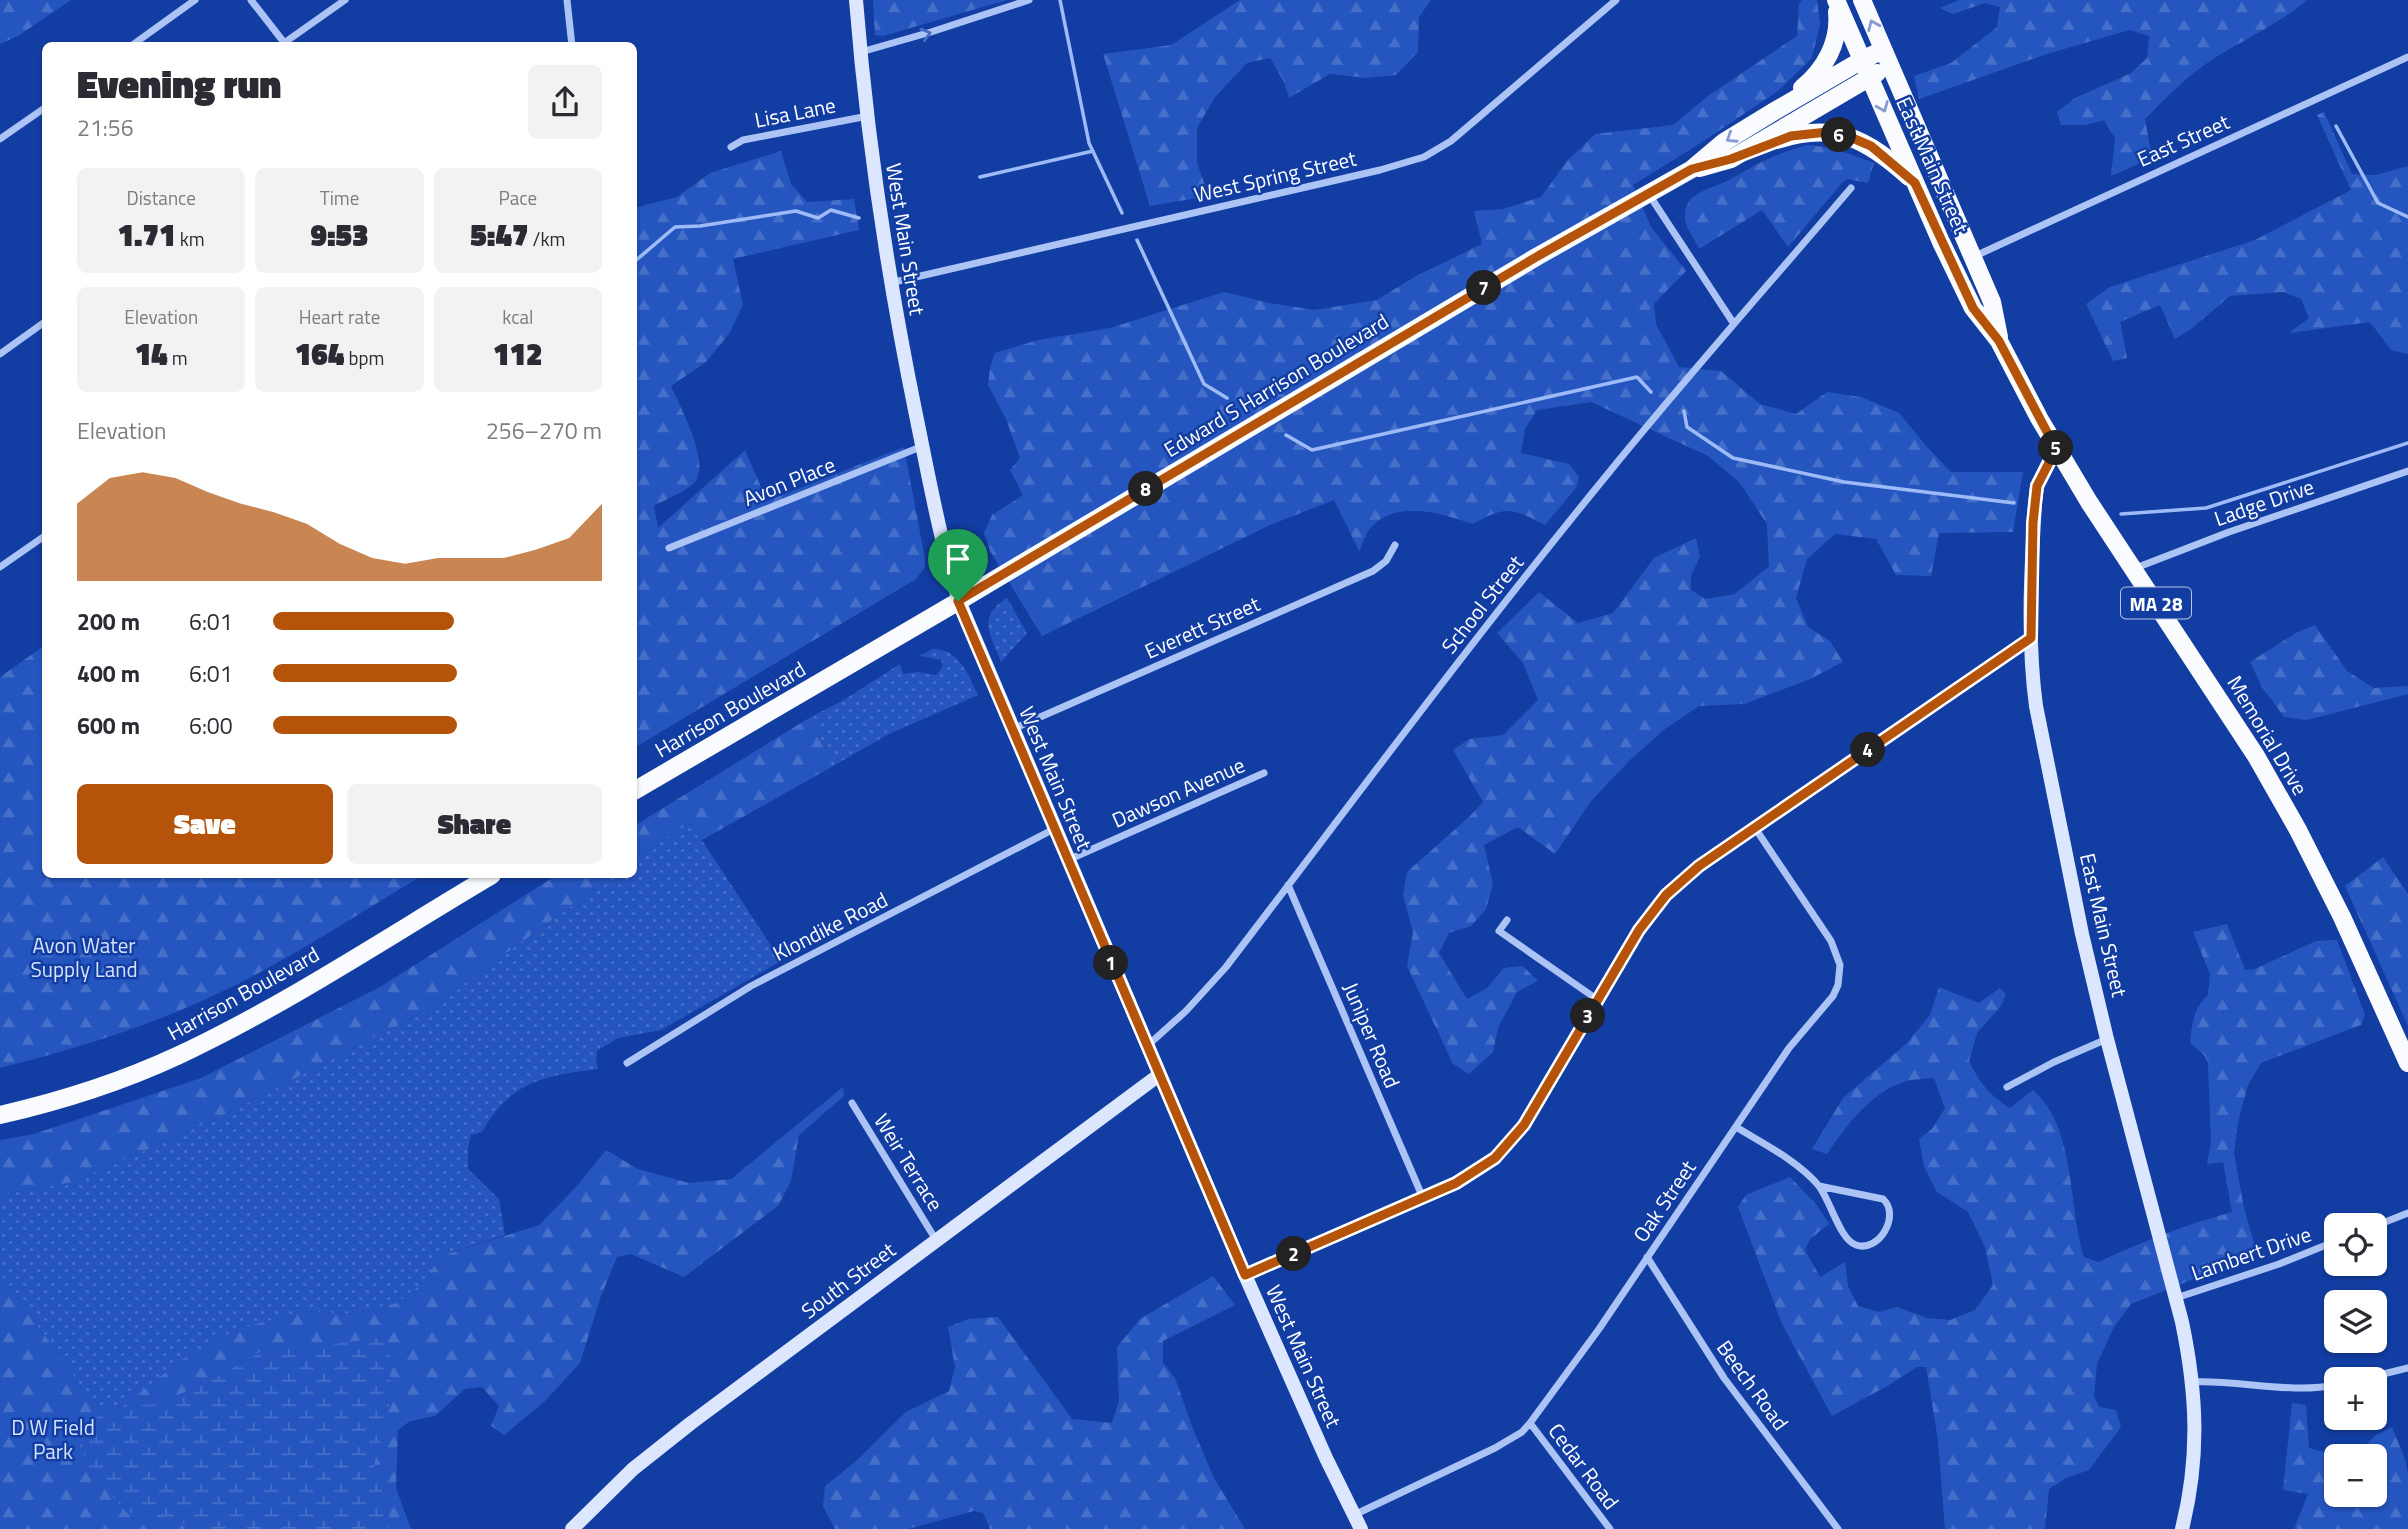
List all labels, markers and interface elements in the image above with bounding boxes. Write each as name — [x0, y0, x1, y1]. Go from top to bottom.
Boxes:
one-way arrow — [1867, 20, 1881, 32]
one-way arrow — [920, 27, 932, 42]
text: Evening run — [77, 55, 281, 113]
button: share — [528, 65, 602, 139]
street label: Lisa Lane — [752, 88, 838, 136]
street label: East Main Street — [1889, 91, 1978, 239]
one-way arrow — [1874, 101, 1888, 113]
street label: East Street — [2132, 105, 2235, 175]
text: 21:56 — [77, 110, 134, 145]
pin: 6 — [1822, 118, 1856, 152]
text: 6 — [1833, 120, 1844, 149]
one-way arrow — [1726, 130, 1739, 143]
street label: West Spring Street — [1191, 142, 1360, 210]
street label: West Main Street — [878, 161, 934, 318]
text: Distance — [126, 183, 196, 212]
text: Time — [320, 183, 359, 212]
text: Pace — [499, 183, 537, 212]
text: 1.71 — [118, 212, 176, 258]
text: 9:53 — [310, 212, 369, 258]
text: 5:47 — [470, 212, 528, 258]
text: km — [176, 224, 205, 253]
text: /km — [528, 224, 565, 253]
pin: 7 — [1466, 270, 1502, 306]
text: 7 — [1478, 273, 1489, 302]
text: Elevation — [124, 302, 198, 331]
text: Heart rate — [299, 302, 380, 331]
text: kcal — [502, 302, 533, 331]
street label: Edward S Harrison Boulevard — [1157, 305, 1395, 465]
text: 14 — [135, 331, 168, 377]
text: 164 — [295, 331, 344, 377]
text: 112 — [493, 331, 543, 377]
text: m — [168, 343, 188, 372]
text: bpm — [344, 343, 384, 372]
text: Elevation — [77, 413, 166, 448]
text: 256–270 m — [486, 413, 602, 448]
pin: 5 — [2038, 430, 2074, 466]
text: 5 — [2050, 433, 2061, 462]
street label: Avon Place — [738, 448, 840, 514]
street label: Ladge Drive — [2210, 470, 2318, 534]
pin: 8 — [1128, 472, 1164, 506]
text: 8 — [1140, 474, 1151, 503]
pin — [928, 529, 988, 601]
icon: arrive — [939, 540, 977, 578]
street label: School Street — [1433, 547, 1531, 660]
street label: Everett Street — [1139, 587, 1265, 667]
road number: MA 28 — [2121, 588, 2191, 618]
text: 200 m — [77, 604, 140, 639]
text: 6:01 — [189, 604, 233, 639]
street label: Harrison Boulevard — [649, 653, 811, 765]
text: 400 m — [77, 656, 140, 691]
text: 6:01 — [189, 656, 233, 691]
street label: Memorial Drive — [2220, 669, 2316, 801]
street label: West Main Street — [1011, 701, 1101, 855]
text: 600 m — [77, 708, 140, 743]
text: 6:00 — [189, 708, 233, 743]
pin: 4 — [1850, 732, 1885, 768]
text: 4 — [1862, 735, 1873, 764]
street label: Dawson Avenue — [1106, 748, 1250, 836]
button: Save — [77, 784, 333, 864]
button: Share — [347, 784, 602, 864]
street label: East Main Street — [2072, 850, 2136, 1001]
street label: Klondike Road — [767, 883, 893, 969]
park label: Avon Water Supply Land — [30, 929, 138, 985]
street label: Harrison Boulevard — [161, 938, 325, 1048]
pin: 1 — [1094, 946, 1128, 981]
text: 1 — [1105, 948, 1116, 977]
street label: Juniper Road — [1335, 977, 1409, 1093]
pin: 3 — [1570, 998, 1606, 1034]
text: 3 — [1582, 1001, 1593, 1030]
street label: Weir Terrace — [866, 1107, 952, 1217]
street label: Oak Street — [1625, 1153, 1704, 1249]
map controls — [2324, 1213, 2387, 1507]
button: locate — [2324, 1213, 2387, 1276]
street label: Lambert Drive — [2187, 1218, 2315, 1288]
street label: South Street — [794, 1233, 902, 1326]
pin: 2 — [1276, 1236, 1312, 1272]
text: 2 — [1288, 1239, 1299, 1268]
street label: West Main Street — [1258, 1279, 1350, 1433]
button: layers — [2324, 1290, 2387, 1353]
street label: Beech Road — [1709, 1333, 1797, 1437]
button: + — [2324, 1367, 2387, 1430]
park label: D W Field Park — [11, 1411, 95, 1467]
street label: Cedar Road — [1541, 1416, 1627, 1516]
button: − — [2324, 1444, 2387, 1507]

